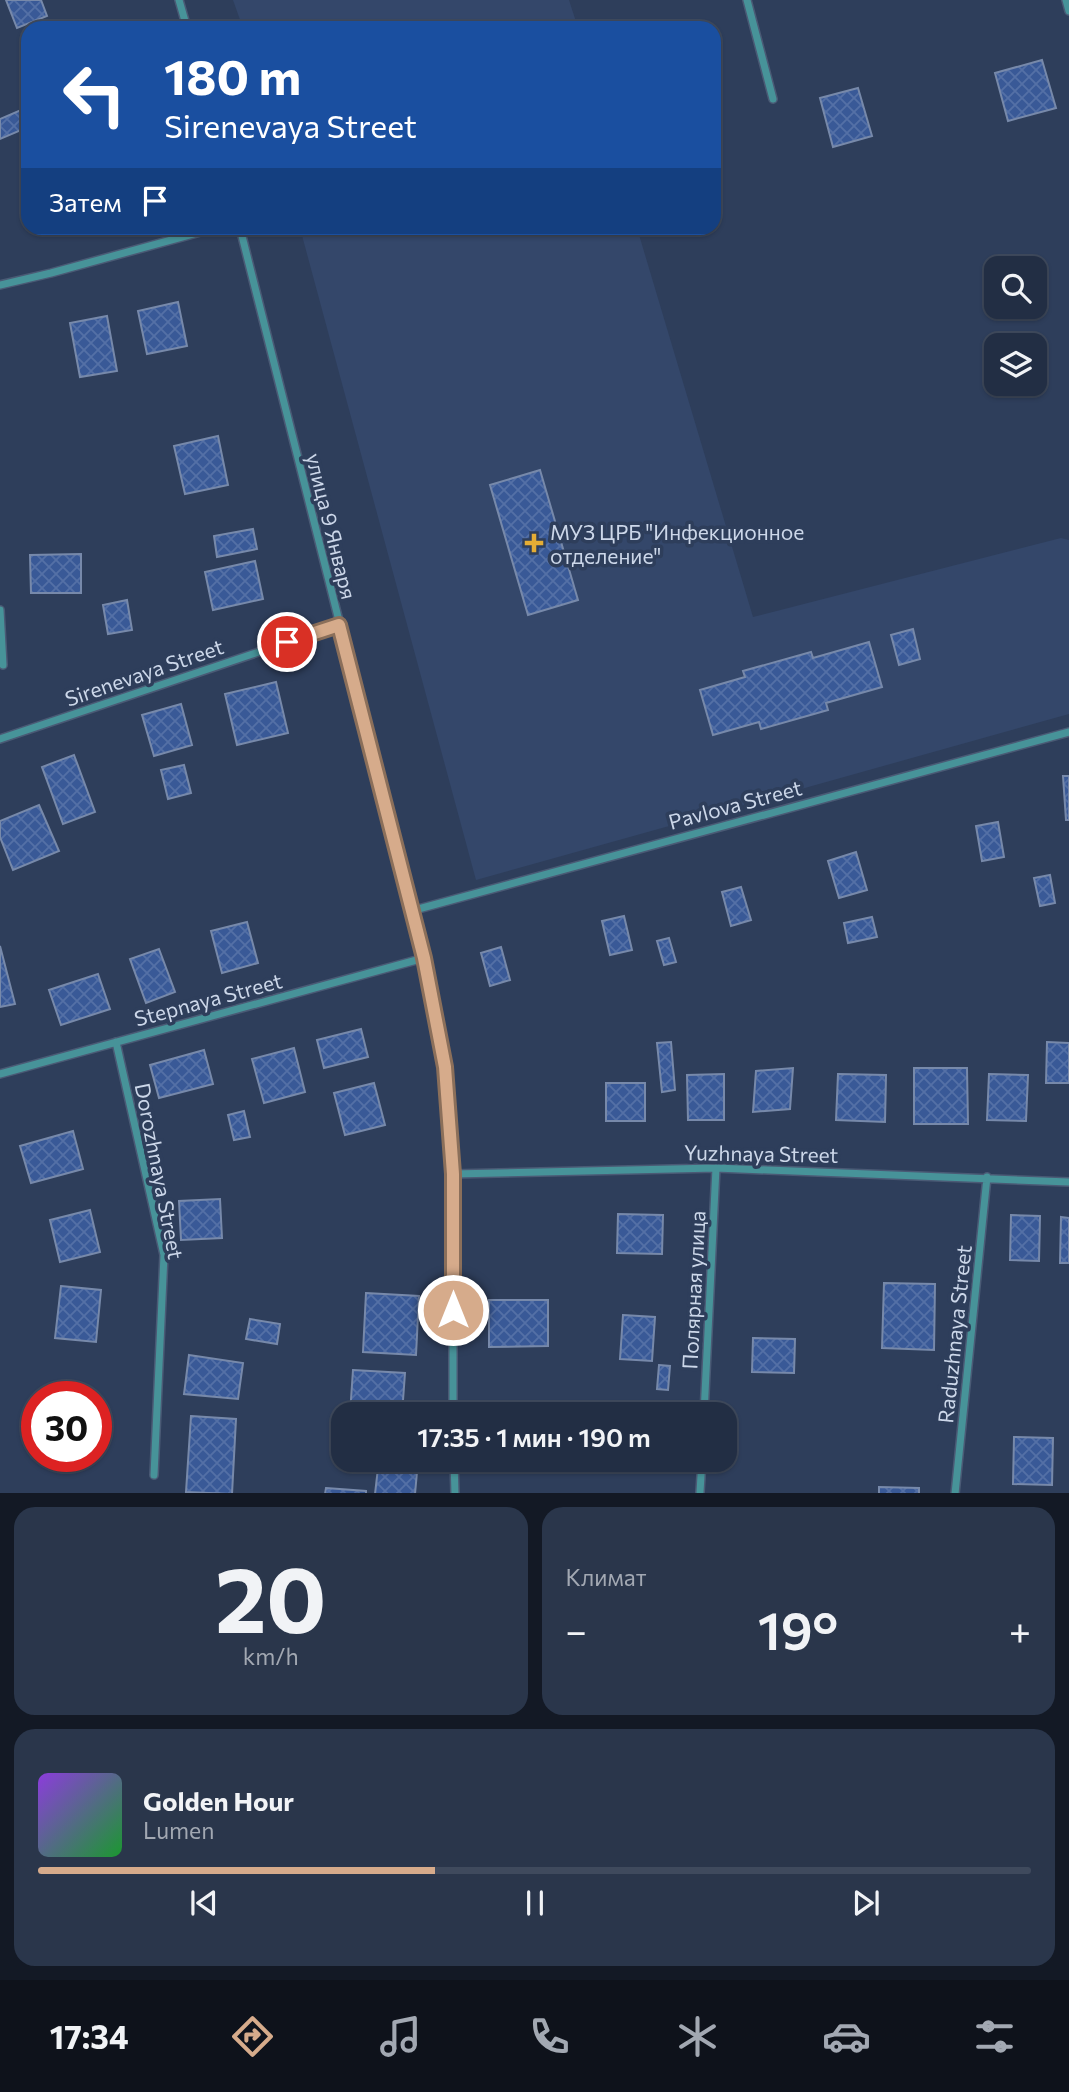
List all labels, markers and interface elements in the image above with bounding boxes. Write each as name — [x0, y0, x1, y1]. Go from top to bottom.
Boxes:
text: 180 m — [164, 45, 301, 105]
icon: left — [49, 49, 140, 140]
text: Sirenevaya Street — [164, 105, 417, 145]
icon: arrive — [136, 182, 174, 220]
text: Затем — [49, 186, 122, 217]
map controls — [984, 256, 1047, 396]
button: search — [984, 256, 1047, 319]
button: layers — [984, 333, 1047, 396]
street label: улица 9 Января — [302, 450, 362, 602]
place label: МУЗ ЦРБ "Инфекционное отделение" — [550, 519, 804, 568]
marker: МУЗ ЦРБ "Инфекционное отделение" — [524, 533, 544, 553]
pin — [257, 612, 317, 672]
icon: arrive — [268, 623, 306, 661]
street label: Sirenevaya Street — [61, 633, 227, 711]
street label: Pavlova Street — [666, 774, 804, 834]
street label: Stepnaya Street — [131, 967, 285, 1031]
street label: Dorozhnaya Street — [131, 1081, 189, 1261]
street label: Yuzhnaya Street — [684, 1139, 838, 1167]
street label: Полярная улица — [676, 1210, 710, 1370]
street label: Raduzhnaya Street — [932, 1244, 976, 1424]
position arrow — [416, 1273, 490, 1347]
speed limit sign: 30 — [21, 1381, 112, 1472]
text: 17:35 · 1 мин · 190 m — [417, 1421, 651, 1452]
text: 20 — [215, 1540, 327, 1652]
text: Климат — [566, 1563, 647, 1591]
text: 19° — [758, 1597, 838, 1661]
text: − — [566, 1606, 587, 1653]
text: + — [1009, 1606, 1031, 1653]
text: km/h — [243, 1642, 299, 1670]
text: Golden Hour — [143, 1785, 294, 1816]
text: Lumen — [143, 1816, 214, 1844]
icon: previous — [185, 1884, 223, 1922]
icon: pause — [516, 1884, 554, 1922]
icon: next — [847, 1884, 885, 1922]
icon: directions — [228, 2012, 277, 2061]
icon: music — [376, 2012, 425, 2061]
icon: phone — [525, 2012, 574, 2061]
icon: climate — [673, 2012, 722, 2061]
icon: car — [822, 2012, 871, 2061]
icon: filters — [970, 2012, 1019, 2061]
text: 17:34 — [50, 2016, 129, 2056]

